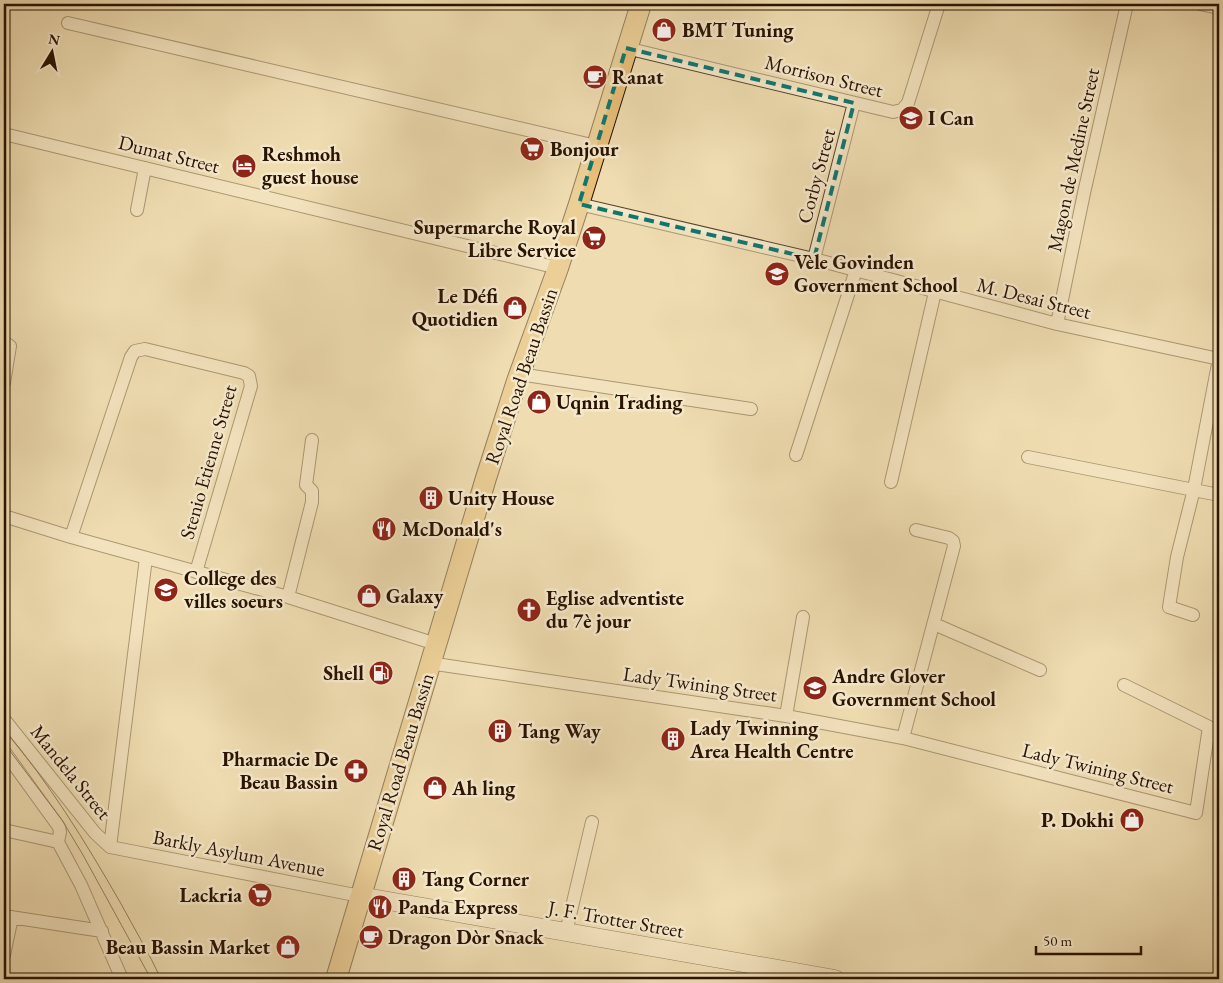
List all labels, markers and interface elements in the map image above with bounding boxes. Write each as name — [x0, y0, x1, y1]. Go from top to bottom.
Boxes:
shop icon: BMT Tuning — [651, 17, 677, 43]
place label: BMT Tuning — [682, 17, 795, 43]
north arrow — [28, 28, 78, 78]
text: N — [47, 29, 62, 49]
street label: Morrison Street — [762, 49, 886, 103]
cafe icon: Ranat — [582, 64, 608, 90]
place label: Ranat — [612, 64, 664, 90]
street label: Magon de Medine Street — [1041, 65, 1105, 254]
school or university icon: I Can — [898, 105, 924, 131]
place label: I Can — [928, 105, 974, 131]
street label: Corby Street — [791, 125, 841, 226]
street label: Dumat Street — [116, 129, 223, 179]
supermarket icon: Bonjour — [519, 136, 545, 162]
place label: Bonjour — [550, 136, 619, 162]
place label: Reshmoh guest house — [262, 141, 359, 190]
hotel icon: Reshmoh guest house — [231, 153, 257, 179]
place label: Supermarche Royal Libre Service — [414, 214, 576, 263]
supermarket icon: Supermarche Royal Libre Service — [581, 225, 607, 251]
place label: Vèle Govinden Government School — [794, 249, 958, 298]
school or university icon: Vèle Govinden Government School — [764, 261, 790, 287]
street label: M. Desai Street — [974, 271, 1094, 325]
place label: Le Défi Quotidien — [412, 283, 498, 332]
street label: Royal Road Beau Bassin — [479, 284, 564, 468]
shop icon: Le Défi Quotidien — [502, 295, 528, 321]
street label: Stenio Etienne Street — [174, 381, 243, 542]
shop icon: Uqnin Trading — [526, 389, 552, 415]
place label: Uqnin Trading — [556, 389, 683, 415]
building icon: Unity House — [418, 485, 444, 511]
place label: Unity House — [448, 485, 554, 511]
restaurant icon: McDonald's — [371, 516, 397, 542]
place label: McDonald's — [402, 516, 502, 542]
place label: College des villes soeurs — [184, 565, 283, 614]
school or university icon: College des villes soeurs — [153, 577, 179, 603]
shop icon: Galaxy — [356, 583, 382, 609]
place label: Galaxy — [386, 583, 444, 609]
place label: Eglise adventiste du 7è jour — [546, 585, 684, 634]
church icon: Eglise adventiste du 7è jour — [516, 597, 542, 623]
place label: Shell — [323, 660, 364, 686]
fuel station icon: Shell — [368, 660, 394, 686]
street label: Lady Twining Street — [621, 660, 779, 708]
place label: Andre Glover Government School — [831, 663, 996, 712]
street label: Royal Road Beau Bassin — [361, 669, 440, 854]
school or university icon: Andre Glover Government School — [802, 675, 828, 701]
place label: Lady Twinning Area Health Centre — [689, 715, 854, 764]
building icon: Tang Way — [487, 718, 513, 744]
place label: Tang Way — [518, 718, 601, 744]
street label: Mandela Street — [25, 719, 118, 825]
building icon: Lady Twinning Area Health Centre — [660, 726, 686, 752]
street label: Lady Twining Street — [1020, 737, 1177, 800]
place label: Pharmacie De Beau Bassin — [222, 746, 338, 795]
pharmacy icon: Pharmacie De Beau Bassin — [343, 758, 369, 784]
shop icon: Ah ling — [422, 775, 448, 801]
place label: Ah ling — [451, 775, 516, 801]
place label: P. Dokhi — [1041, 807, 1114, 833]
shop icon: P. Dokhi — [1119, 807, 1145, 833]
street label: Barkly Asylum Avenue — [151, 824, 327, 882]
building icon: Tang Corner — [391, 866, 417, 892]
place label: Tang Corner — [422, 866, 530, 892]
place label: Lackria — [180, 882, 242, 908]
supermarket icon: Lackria — [247, 882, 273, 908]
restaurant icon: Panda Express — [367, 894, 393, 920]
place label: Panda Express — [398, 894, 518, 920]
street label: J. F. Trotter Street — [544, 894, 687, 944]
scale bar — [1036, 923, 1140, 955]
cafe icon: Dragon Dòr Snack — [358, 924, 384, 950]
place label: Dragon Dòr Snack — [388, 924, 545, 950]
text: 50 m — [1043, 931, 1072, 950]
place label: Beau Bassin Market — [106, 934, 270, 960]
shop icon: Beau Bassin Market — [275, 934, 301, 960]

